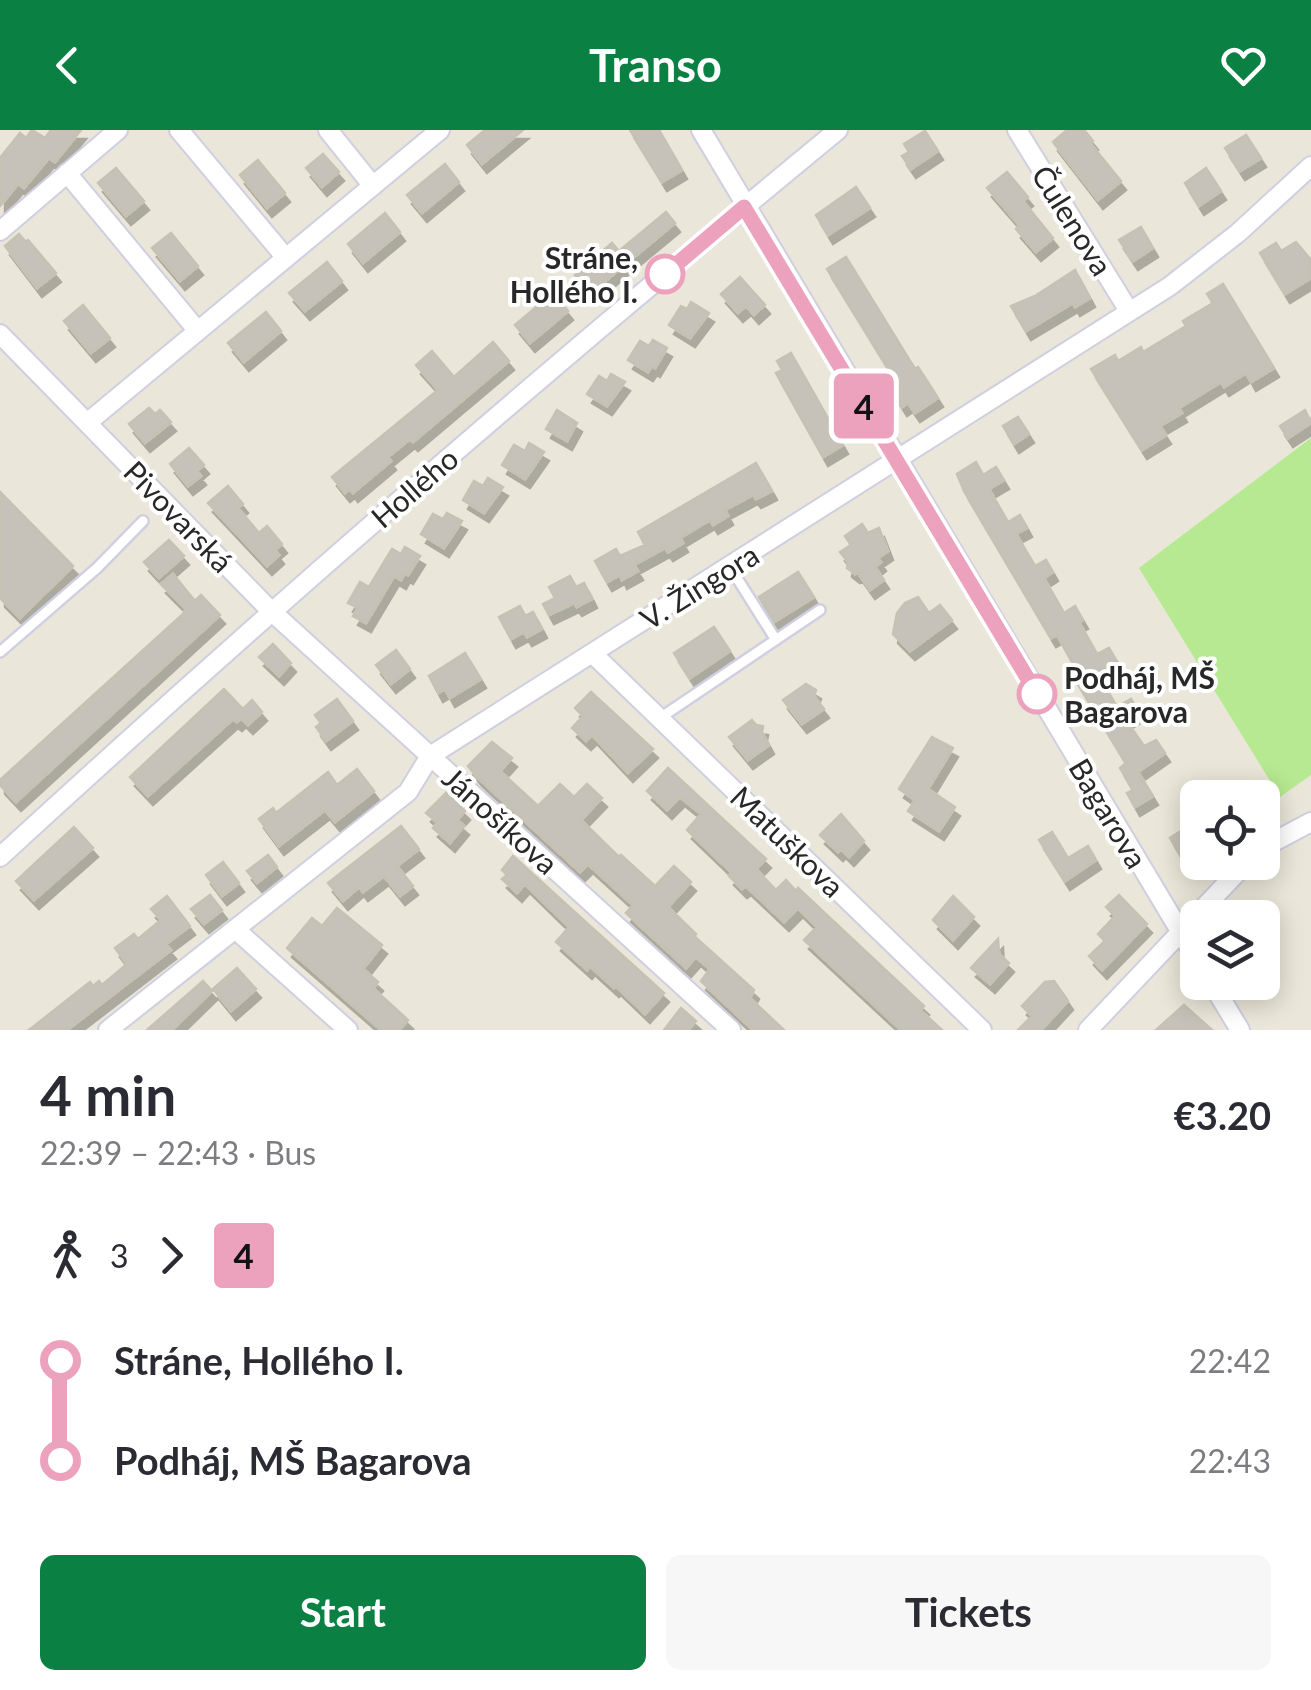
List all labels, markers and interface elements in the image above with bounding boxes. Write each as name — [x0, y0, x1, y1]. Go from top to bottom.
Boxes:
icon: back — [40, 38, 95, 93]
text: Transo — [589, 38, 722, 92]
icon: heart — [1216, 38, 1271, 93]
street label: Čulenova — [1025, 158, 1121, 282]
place label: Stráne, Hollého I. — [510, 239, 638, 309]
marker: Stráne, Hollého I. — [646, 255, 684, 293]
line badge: 4 — [832, 374, 896, 438]
text: 4 — [854, 385, 874, 427]
street label: Hollého — [363, 440, 465, 534]
street label: Pivovarská — [117, 453, 241, 579]
street label: V. Žingora — [633, 536, 765, 636]
place label: Podháj, MŠ Bagarova — [1064, 659, 1215, 729]
marker: Podháj, MŠ Bagarova — [1018, 675, 1056, 713]
street label: Bagarova — [1062, 752, 1156, 874]
street label: Jánošíkova — [436, 759, 566, 881]
street label: Matuškova — [724, 778, 852, 904]
map controls — [1180, 780, 1280, 1000]
button: locate — [1180, 780, 1280, 880]
button: layers — [1180, 900, 1280, 1000]
text: 4 min — [40, 1062, 176, 1128]
text: €3.20 — [1174, 1092, 1271, 1138]
text: 22:39 – 22:43 · Bus — [40, 1133, 316, 1172]
icon: walk — [40, 1228, 95, 1283]
icon: forward — [144, 1228, 199, 1283]
text: 4 — [234, 1234, 254, 1276]
text: 3 — [110, 1236, 129, 1275]
text: Stráne, Hollého I. — [114, 1337, 404, 1383]
text: 22:42 — [1189, 1341, 1271, 1380]
text: Podháj, MŠ Bagarova — [114, 1437, 472, 1483]
text: 22:43 — [1189, 1441, 1271, 1480]
button: Start — [40, 1555, 646, 1670]
button: Tickets — [666, 1555, 1271, 1670]

